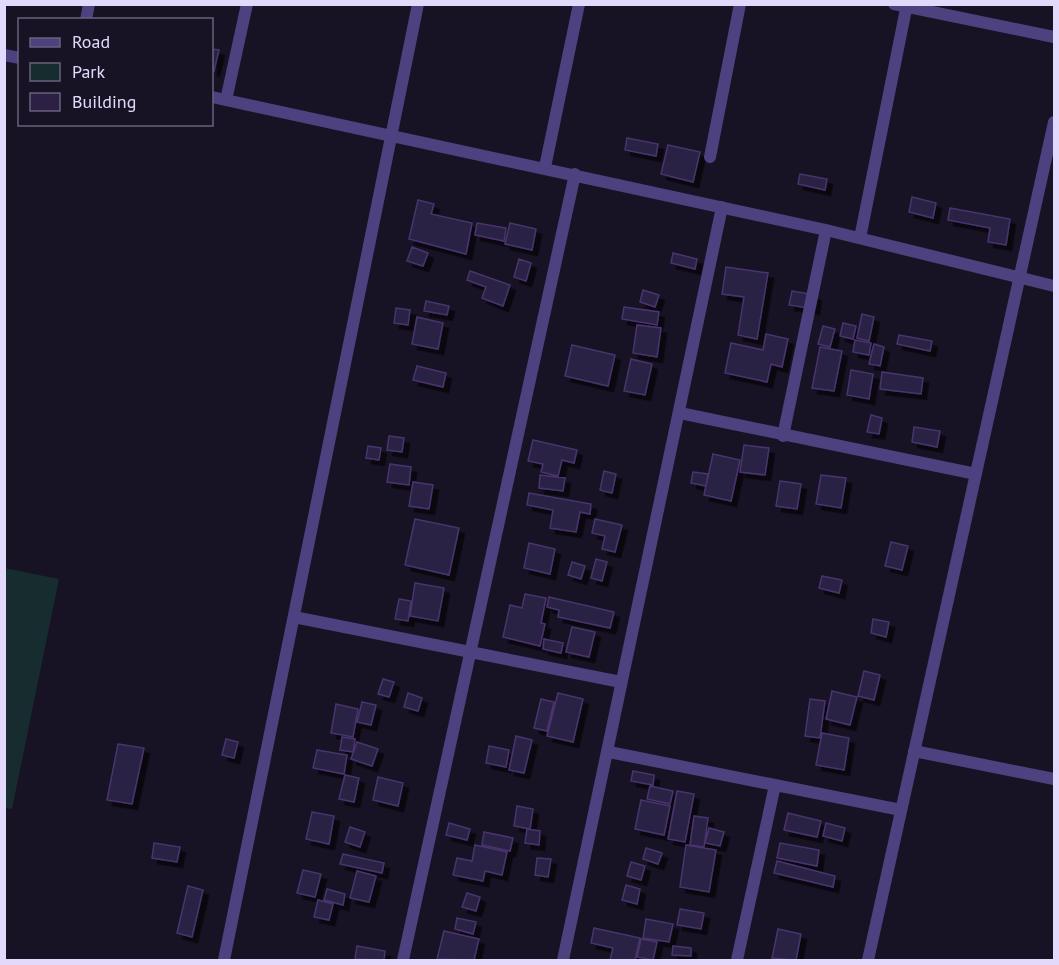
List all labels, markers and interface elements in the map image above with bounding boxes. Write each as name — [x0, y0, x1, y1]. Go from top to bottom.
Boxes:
legend — [18, 18, 213, 126]
text: Road — [72, 30, 110, 53]
text: Park — [72, 60, 105, 83]
text: Building — [72, 90, 136, 113]

